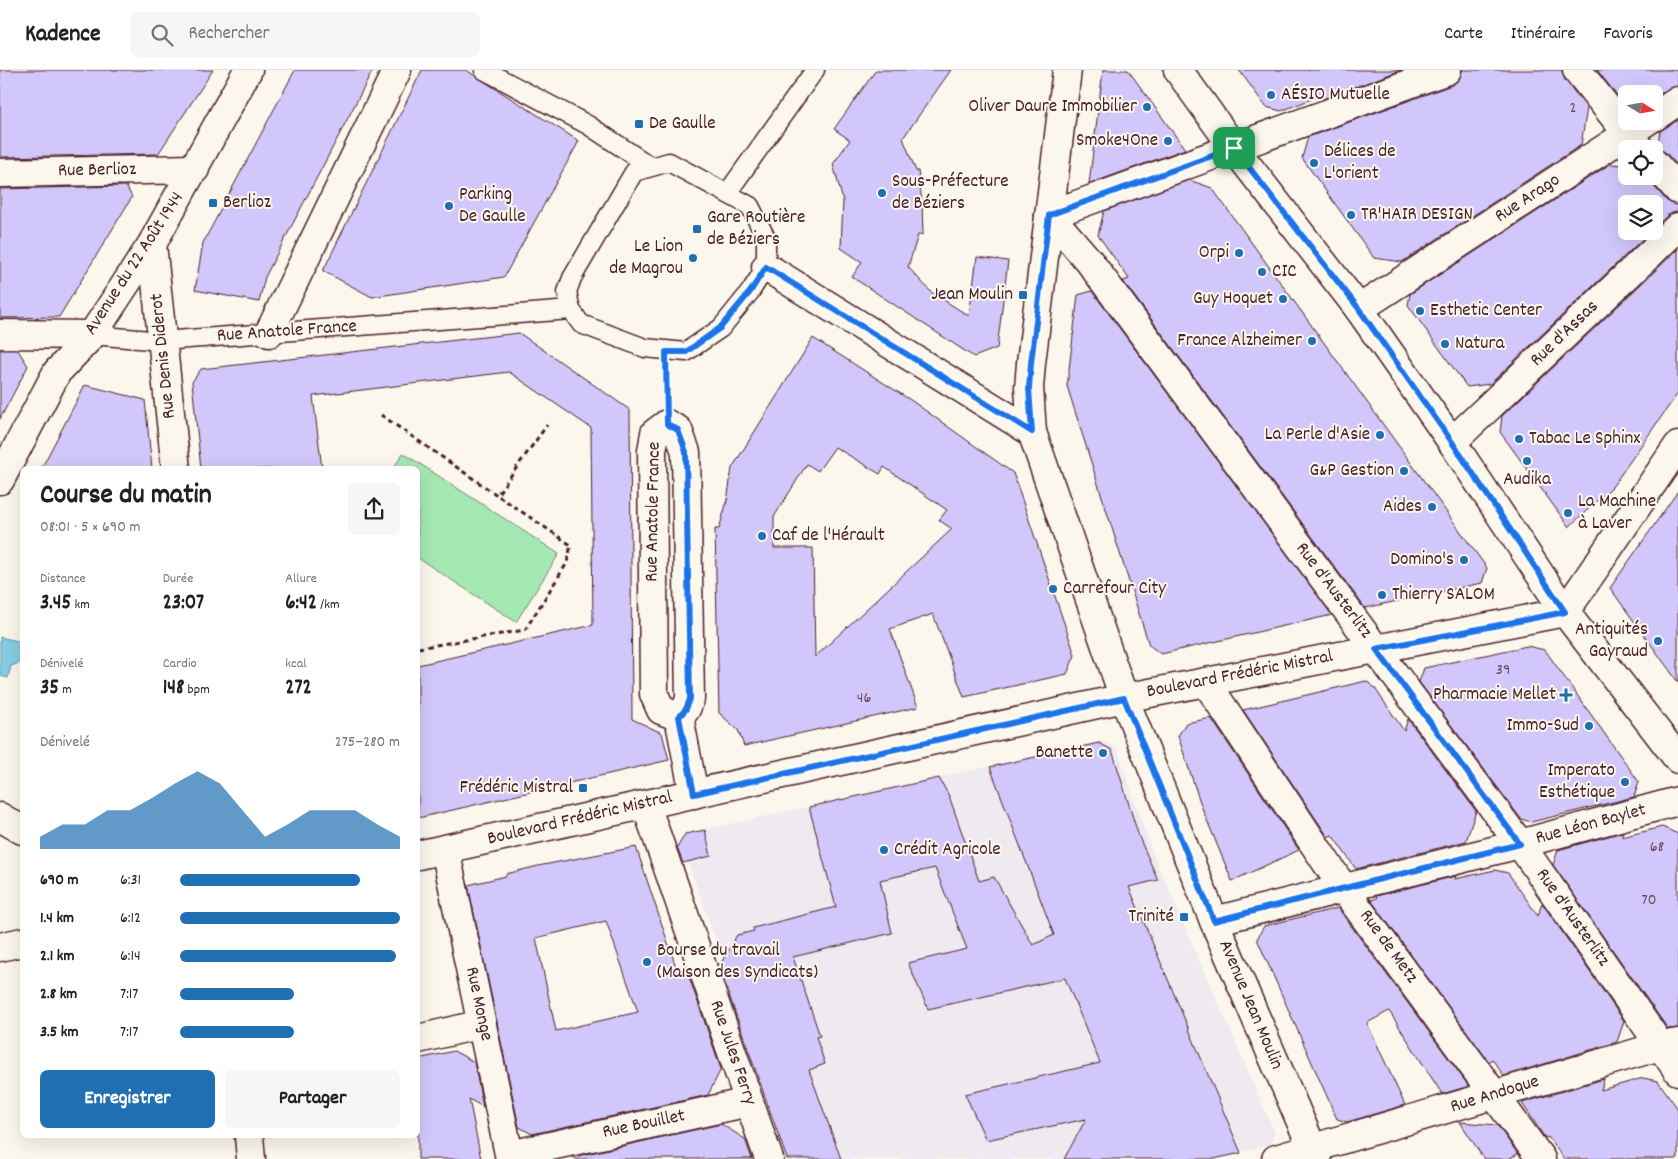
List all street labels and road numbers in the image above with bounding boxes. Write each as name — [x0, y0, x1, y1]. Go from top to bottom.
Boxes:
street label: Rue Berlioz — [58, 157, 136, 185]
street label: Rue Arago — [1490, 168, 1566, 230]
street label: Avenue du 22 Août 1944 — [79, 187, 191, 341]
street label: Rue Denis Diderot — [144, 292, 184, 420]
street label: Rue d'Assas — [1525, 294, 1605, 374]
street label: Rue Anatole France — [216, 314, 358, 350]
street label: Rue Anatole France — [639, 442, 669, 582]
street label: Rue d'Austerlitz — [1288, 537, 1378, 645]
street label: Boulevard Frédéric Mistral — [1145, 644, 1336, 706]
street label: Boulevard Frédéric Mistral — [485, 784, 676, 853]
street label: Rue Léon Baylet — [1533, 797, 1649, 853]
street label: Rue d'Austerlitz — [1528, 864, 1616, 972]
street label: Rue de Metz — [1352, 904, 1424, 990]
street label: Avenue Jean Moulin — [1211, 936, 1289, 1074]
street label: Rue Monge — [457, 964, 499, 1044]
street label: Rue Jules Ferry — [701, 997, 763, 1109]
street label: Rue Andoque — [1447, 1069, 1543, 1121]
street label: Rue Bouillet — [600, 1103, 688, 1147]

